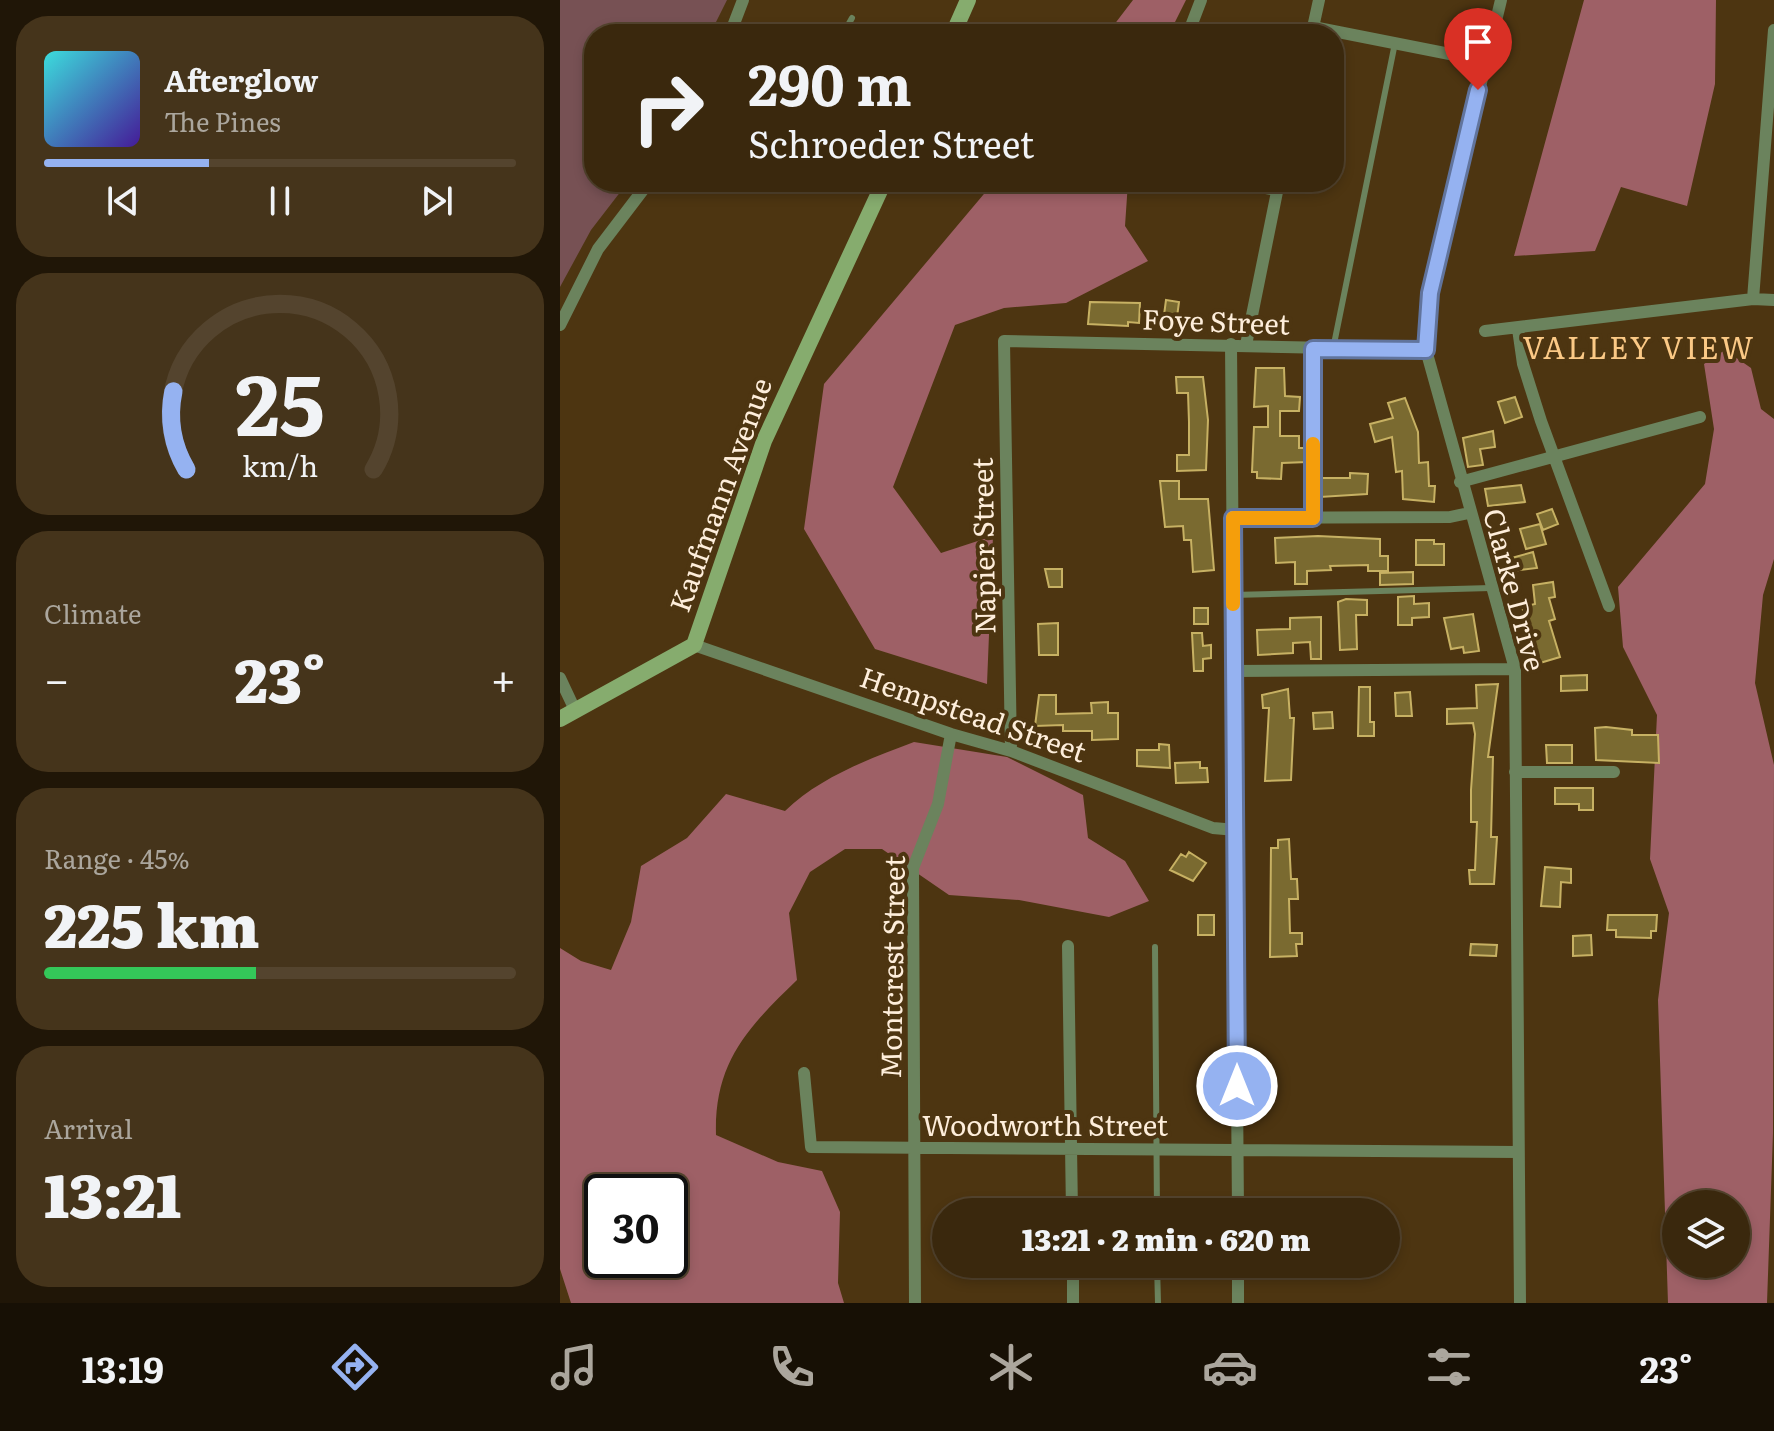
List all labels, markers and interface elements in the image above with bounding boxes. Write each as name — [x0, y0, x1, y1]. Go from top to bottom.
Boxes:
pin — [1444, 8, 1512, 90]
icon: arrive — [1456, 20, 1500, 64]
text: 290 m — [748, 40, 912, 123]
icon: right — [616, 56, 720, 160]
text: Afterglow — [164, 57, 318, 101]
text: The Pines — [164, 101, 281, 140]
text: Schroeder Street — [748, 116, 1034, 169]
icon: previous — [101, 179, 145, 223]
icon: pause — [258, 179, 302, 223]
icon: next — [415, 179, 459, 223]
street label: Foye Street — [1141, 296, 1291, 344]
district label: VALLEY VIEW — [1523, 324, 1756, 368]
text: 25 — [235, 338, 325, 462]
street label: Kaufmann Avenue — [657, 371, 781, 617]
text: km/h — [242, 443, 318, 486]
street label: Napier Street — [959, 457, 1005, 635]
street label: Clarke Drive — [1474, 504, 1558, 675]
text: Climate — [44, 593, 142, 632]
text: 23° — [234, 632, 326, 721]
text: − — [44, 644, 70, 710]
text: + — [490, 644, 516, 710]
street label: Hempstead Street — [855, 655, 1093, 772]
text: Range · 45% — [44, 838, 190, 877]
street label: Montcrest Street — [868, 854, 914, 1079]
text: 225 km — [44, 877, 259, 966]
position arrow — [1195, 1044, 1279, 1128]
street label: Woodworth Street — [922, 1103, 1169, 1145]
text: Arrival — [44, 1108, 133, 1147]
text: 13:21 — [44, 1147, 181, 1236]
speed limit sign: 30 — [584, 1174, 688, 1278]
map controls — [1662, 1190, 1750, 1278]
button: layers — [1662, 1190, 1750, 1278]
text: 13:21 · 2 min · 620 m — [1022, 1216, 1310, 1260]
icon: directions — [327, 1339, 383, 1395]
icon: music — [546, 1339, 602, 1395]
icon: phone — [764, 1339, 820, 1395]
icon: climate — [983, 1339, 1039, 1395]
icon: car — [1202, 1339, 1258, 1395]
icon: filters — [1421, 1339, 1477, 1395]
text: 13:19 — [81, 1341, 164, 1394]
text: 23° — [1640, 1341, 1693, 1394]

